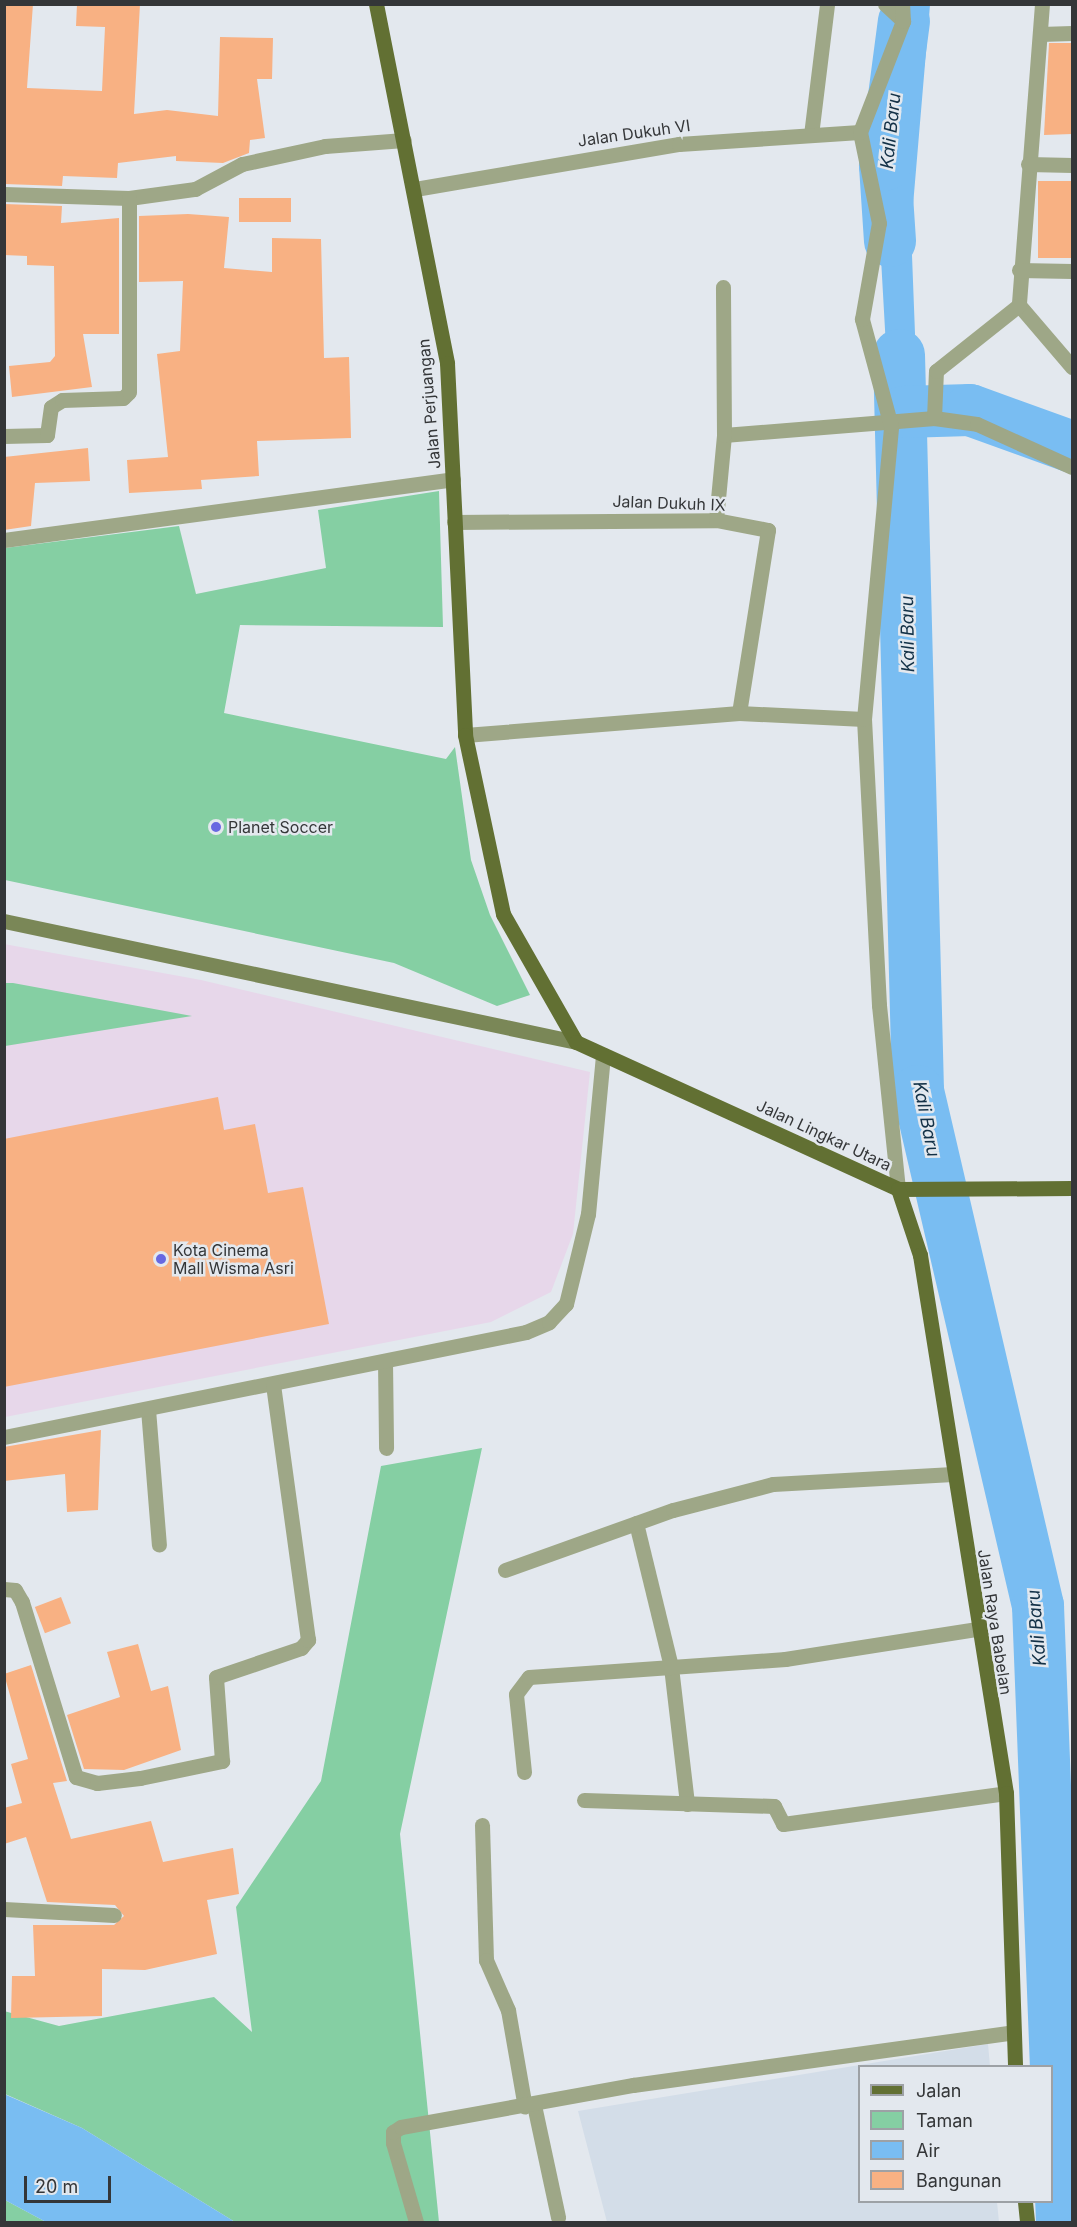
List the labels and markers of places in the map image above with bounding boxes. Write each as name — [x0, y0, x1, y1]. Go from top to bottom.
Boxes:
place label: Planet Soccer — [228, 817, 333, 837]
marker: Planet Soccer — [209, 820, 223, 834]
place label: Kota Cinema Mall Wisma Asri — [173, 1240, 294, 1278]
marker: Kota Cinema Mall Wisma Asri — [154, 1252, 168, 1266]

